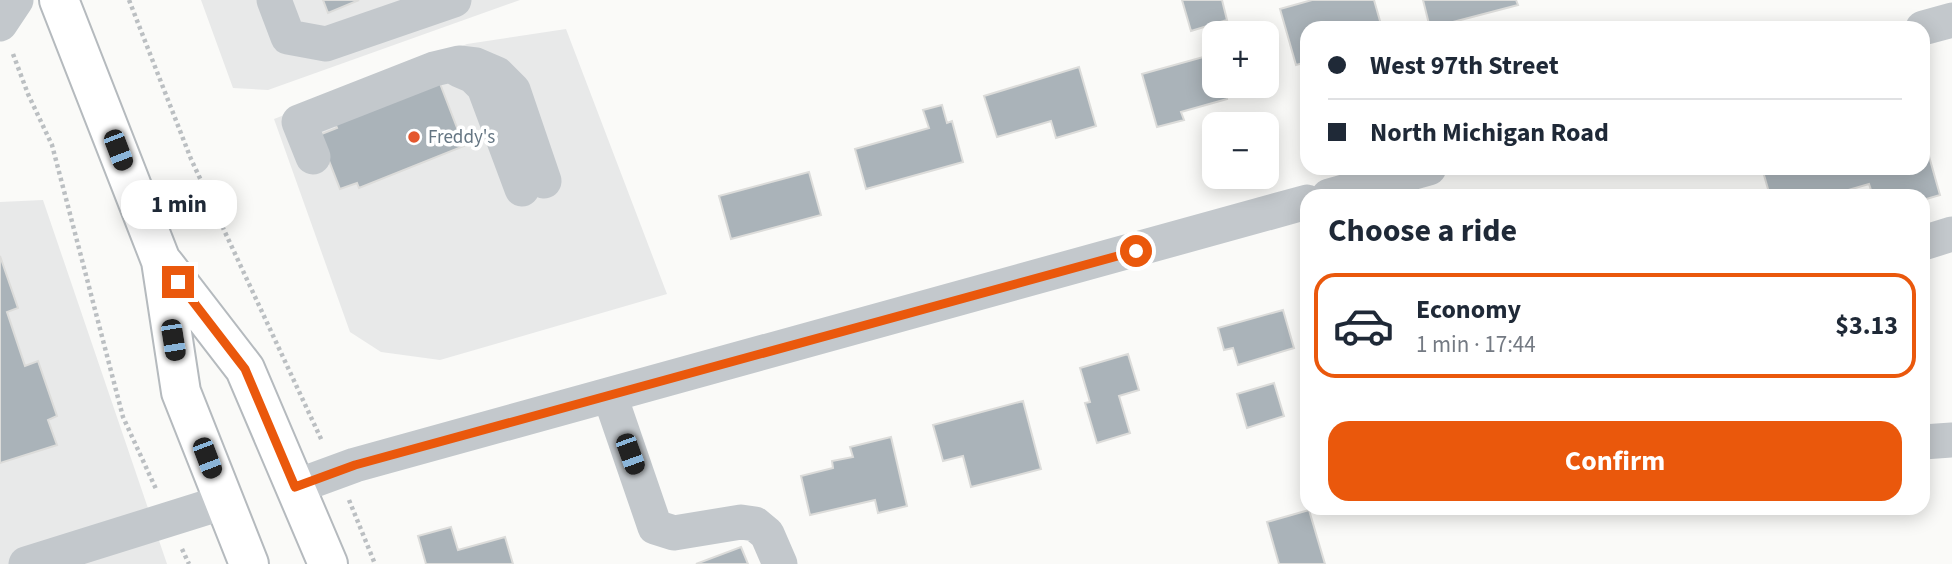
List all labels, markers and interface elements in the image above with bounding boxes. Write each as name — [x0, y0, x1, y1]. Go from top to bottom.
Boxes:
map controls — [1202, 21, 1279, 189]
button: + — [1202, 21, 1279, 98]
text: West 97th Street — [1370, 47, 1559, 84]
button: − — [1202, 112, 1279, 189]
text: North Michigan Road — [1370, 114, 1609, 151]
place label: Freddy's — [428, 124, 495, 151]
car — [101, 127, 136, 173]
marker: Freddy's — [406, 129, 422, 145]
callout: 1 min — [120, 180, 236, 230]
text: 1 min — [151, 188, 207, 221]
text: Choose a ride — [1328, 208, 1517, 254]
route start — [1120, 235, 1152, 267]
route end — [162, 266, 194, 298]
text: Economy — [1416, 291, 1521, 328]
icon: car — [1332, 294, 1395, 357]
text: $3.13 — [1835, 307, 1898, 344]
car — [160, 318, 187, 362]
text: 1 min · 17:44 — [1416, 328, 1536, 361]
button: Confirm — [1328, 421, 1902, 501]
car — [613, 431, 648, 477]
car — [190, 435, 225, 481]

